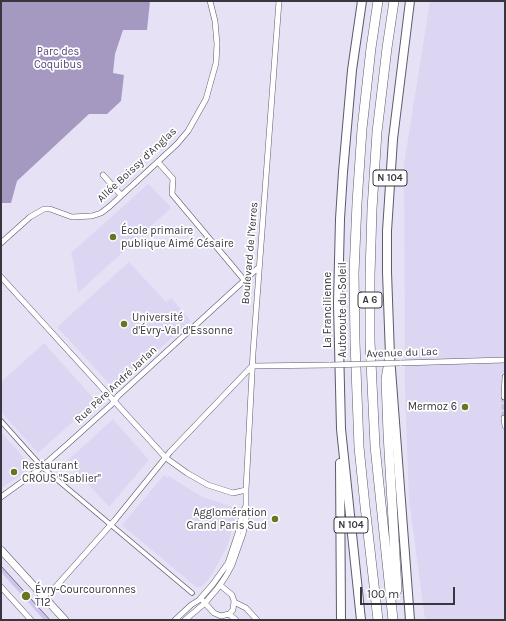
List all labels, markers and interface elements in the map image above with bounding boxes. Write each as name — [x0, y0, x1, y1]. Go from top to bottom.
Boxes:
park label: Parc des Coquibus — [34, 45, 82, 71]
street label: Allée Boissy d'Anglas — [95, 125, 179, 205]
road number: N 104 — [373, 170, 407, 186]
street label: Boulevard de l'Yerres — [239, 201, 261, 305]
place label: École primaire publique Aimé Césaire — [121, 224, 234, 250]
marker: École primaire publique Aimé Césaire — [108, 232, 118, 242]
street label: Autoroute du Soleil — [336, 262, 350, 358]
street label: La Francilienne — [321, 272, 335, 348]
road number: A 6 — [358, 292, 382, 308]
place label: Université d'Évry-Val d'Essonne — [132, 311, 233, 337]
marker: Université d'Évry-Val d'Essonne — [119, 319, 129, 329]
street label: Rue Père André Jarlan — [72, 343, 160, 427]
street label: Avenue du Lac — [366, 345, 438, 361]
place label: Mermoz 6 — [408, 400, 457, 414]
marker: Mermoz 6 — [460, 402, 470, 412]
place label: Restaurant CROUS "Sablier" — [22, 459, 101, 485]
marker: Restaurant CROUS "Sablier" — [9, 467, 19, 477]
place label: Agglomération Grand Paris Sud — [186, 506, 267, 532]
marker: Agglomération Grand Paris Sud — [270, 514, 280, 524]
road number: N 104 — [334, 517, 368, 533]
scale bar — [362, 579, 457, 605]
place label: Évry-Courcouronnes T12 — [35, 583, 136, 609]
text: 100 m — [367, 587, 399, 601]
marker: Évry-Courcouronnes T12 — [20, 590, 32, 602]

